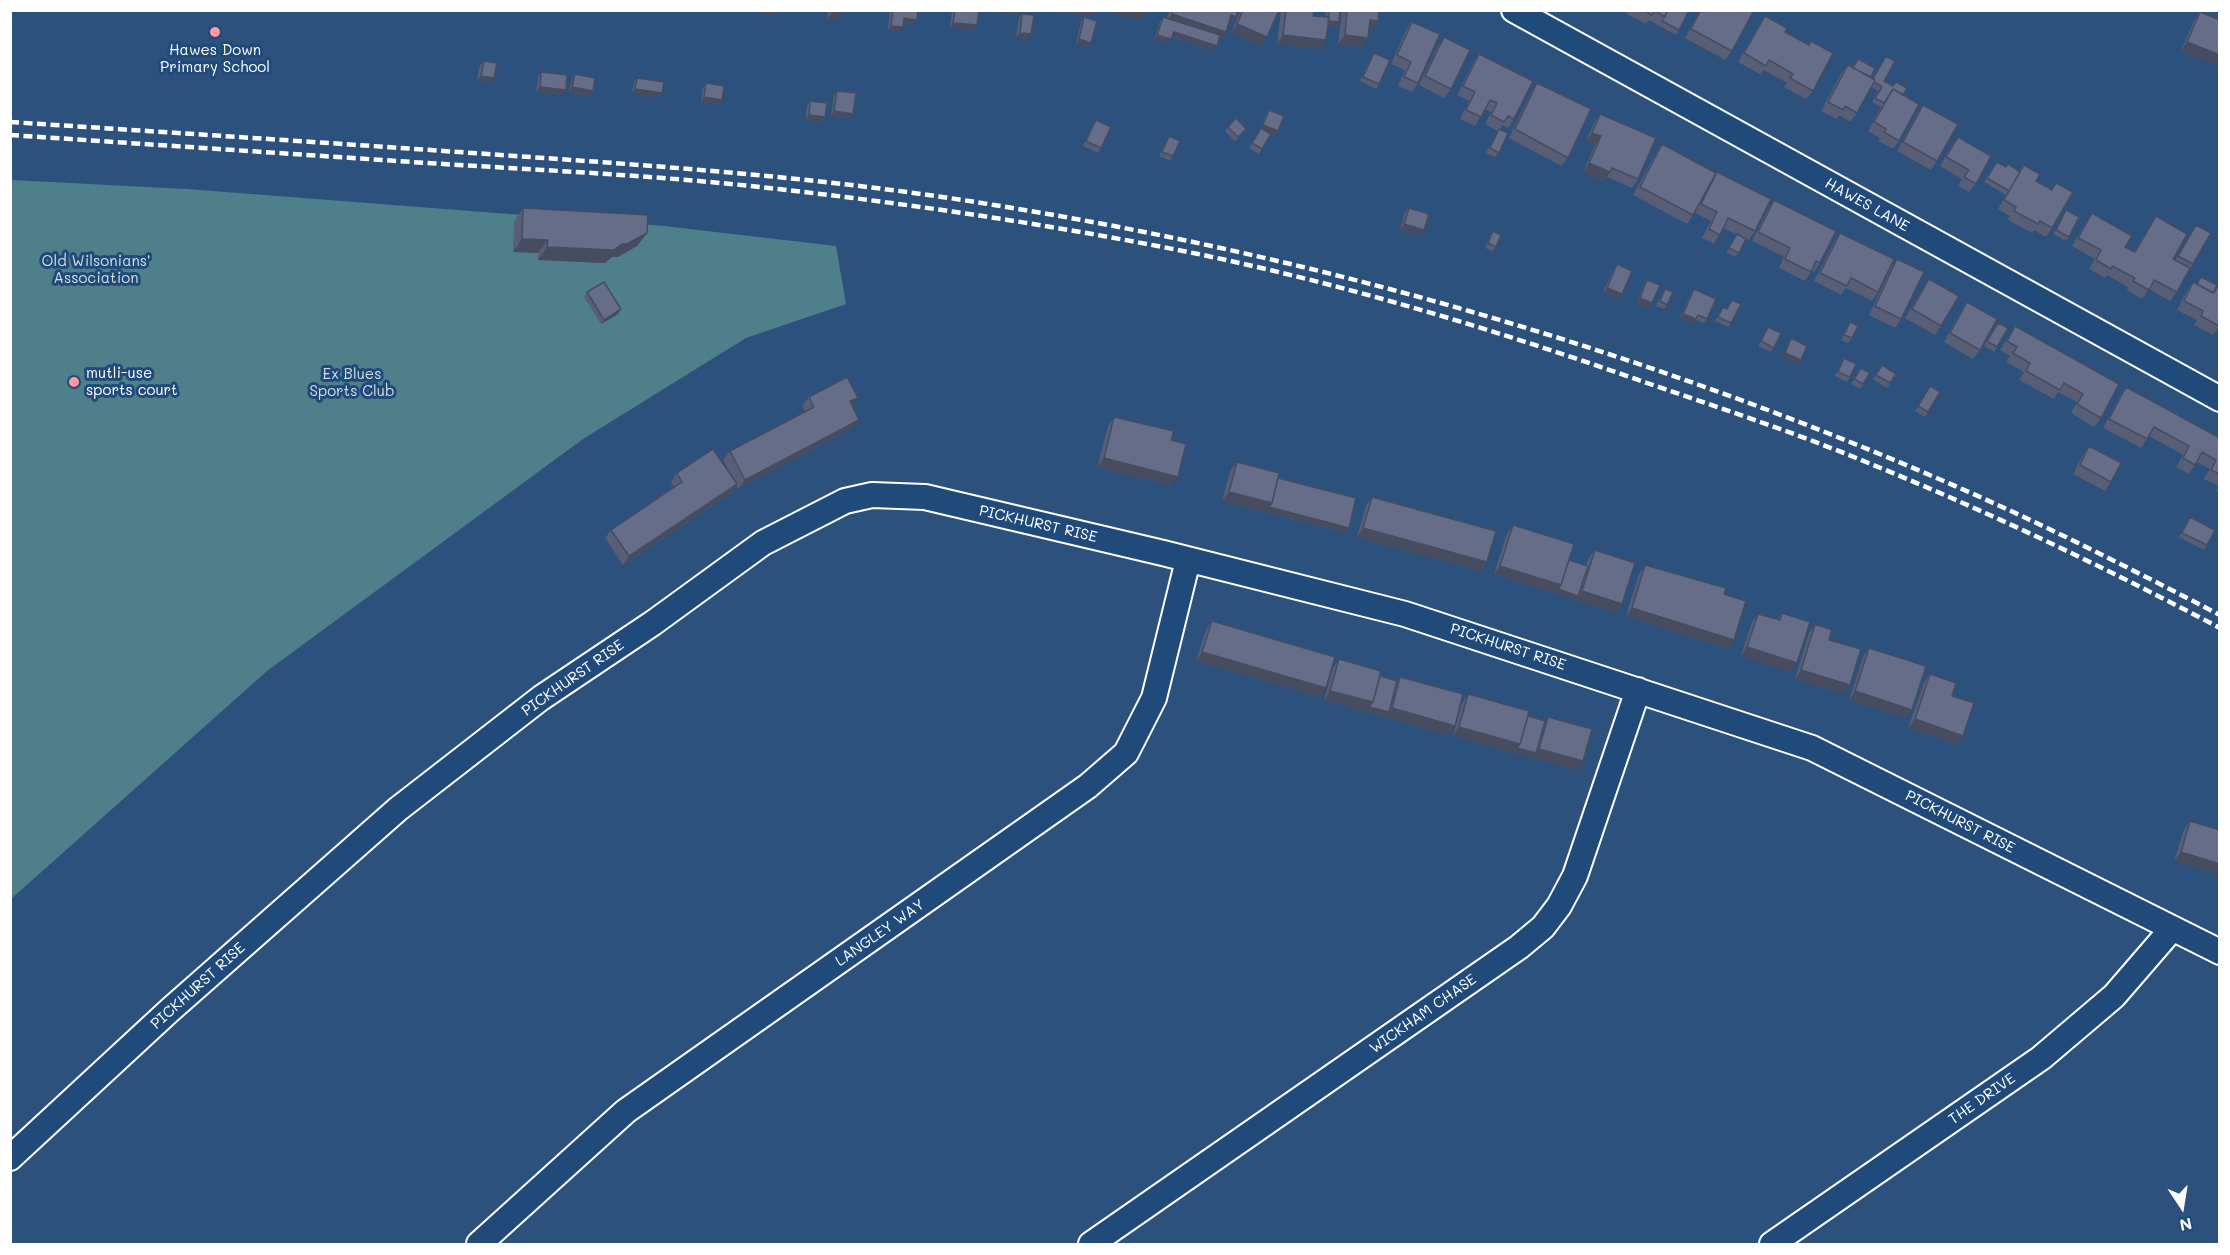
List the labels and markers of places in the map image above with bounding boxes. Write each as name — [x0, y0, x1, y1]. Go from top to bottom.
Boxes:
marker: Hawes Down Primary School — [208, 25, 222, 39]
place label: Hawes Down Primary School — [160, 41, 270, 76]
place label: mutli-use sports court — [86, 364, 178, 399]
marker: mutli-use sports court — [67, 375, 81, 389]

